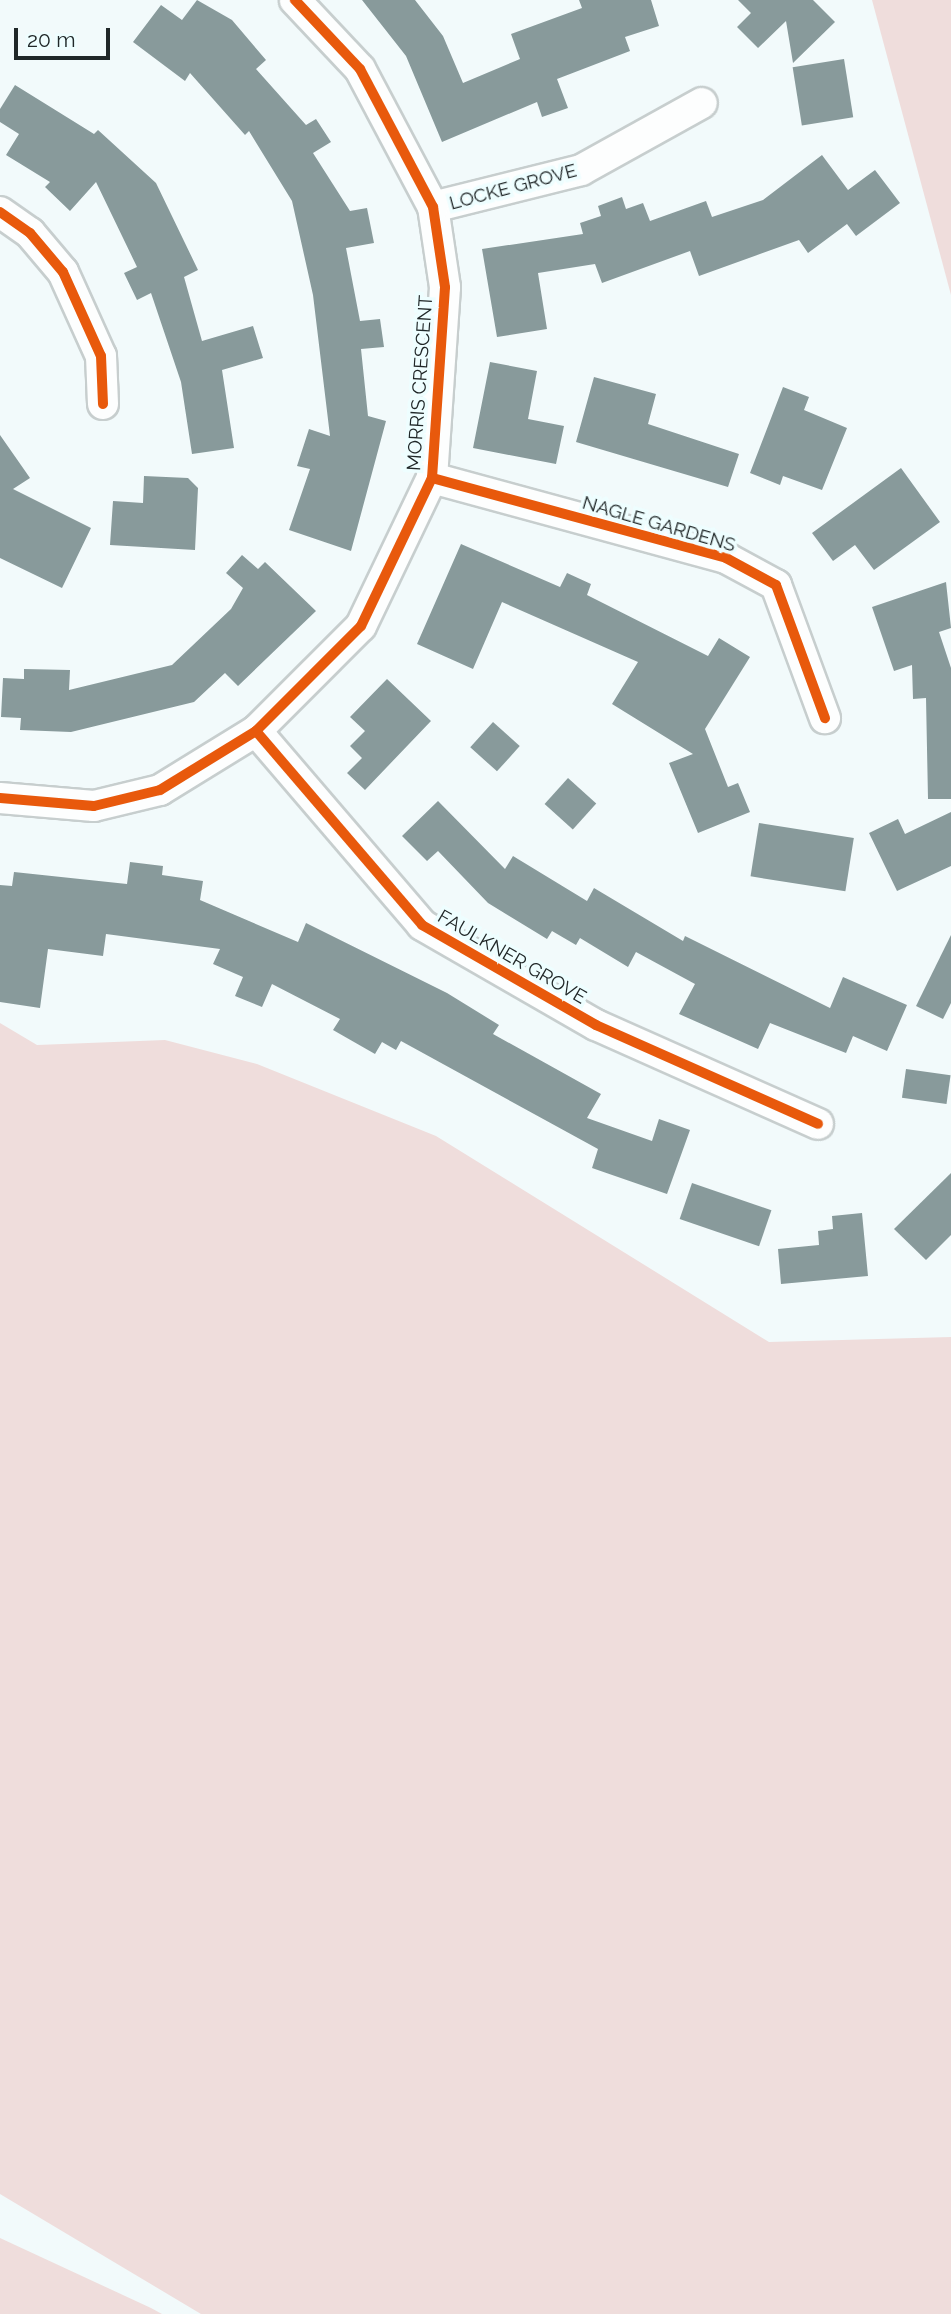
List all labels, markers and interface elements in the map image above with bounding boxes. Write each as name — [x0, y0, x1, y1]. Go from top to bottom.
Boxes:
scale bar — [18, 14, 114, 58]
text: 20 m — [27, 27, 75, 52]
street label: LOCKE GROVE — [447, 159, 579, 215]
street label: MORRIS CRESCENT — [402, 294, 438, 472]
street label: NAGLE GARDENS — [580, 491, 738, 557]
street label: FAULKNER GROVE — [434, 905, 590, 1009]

